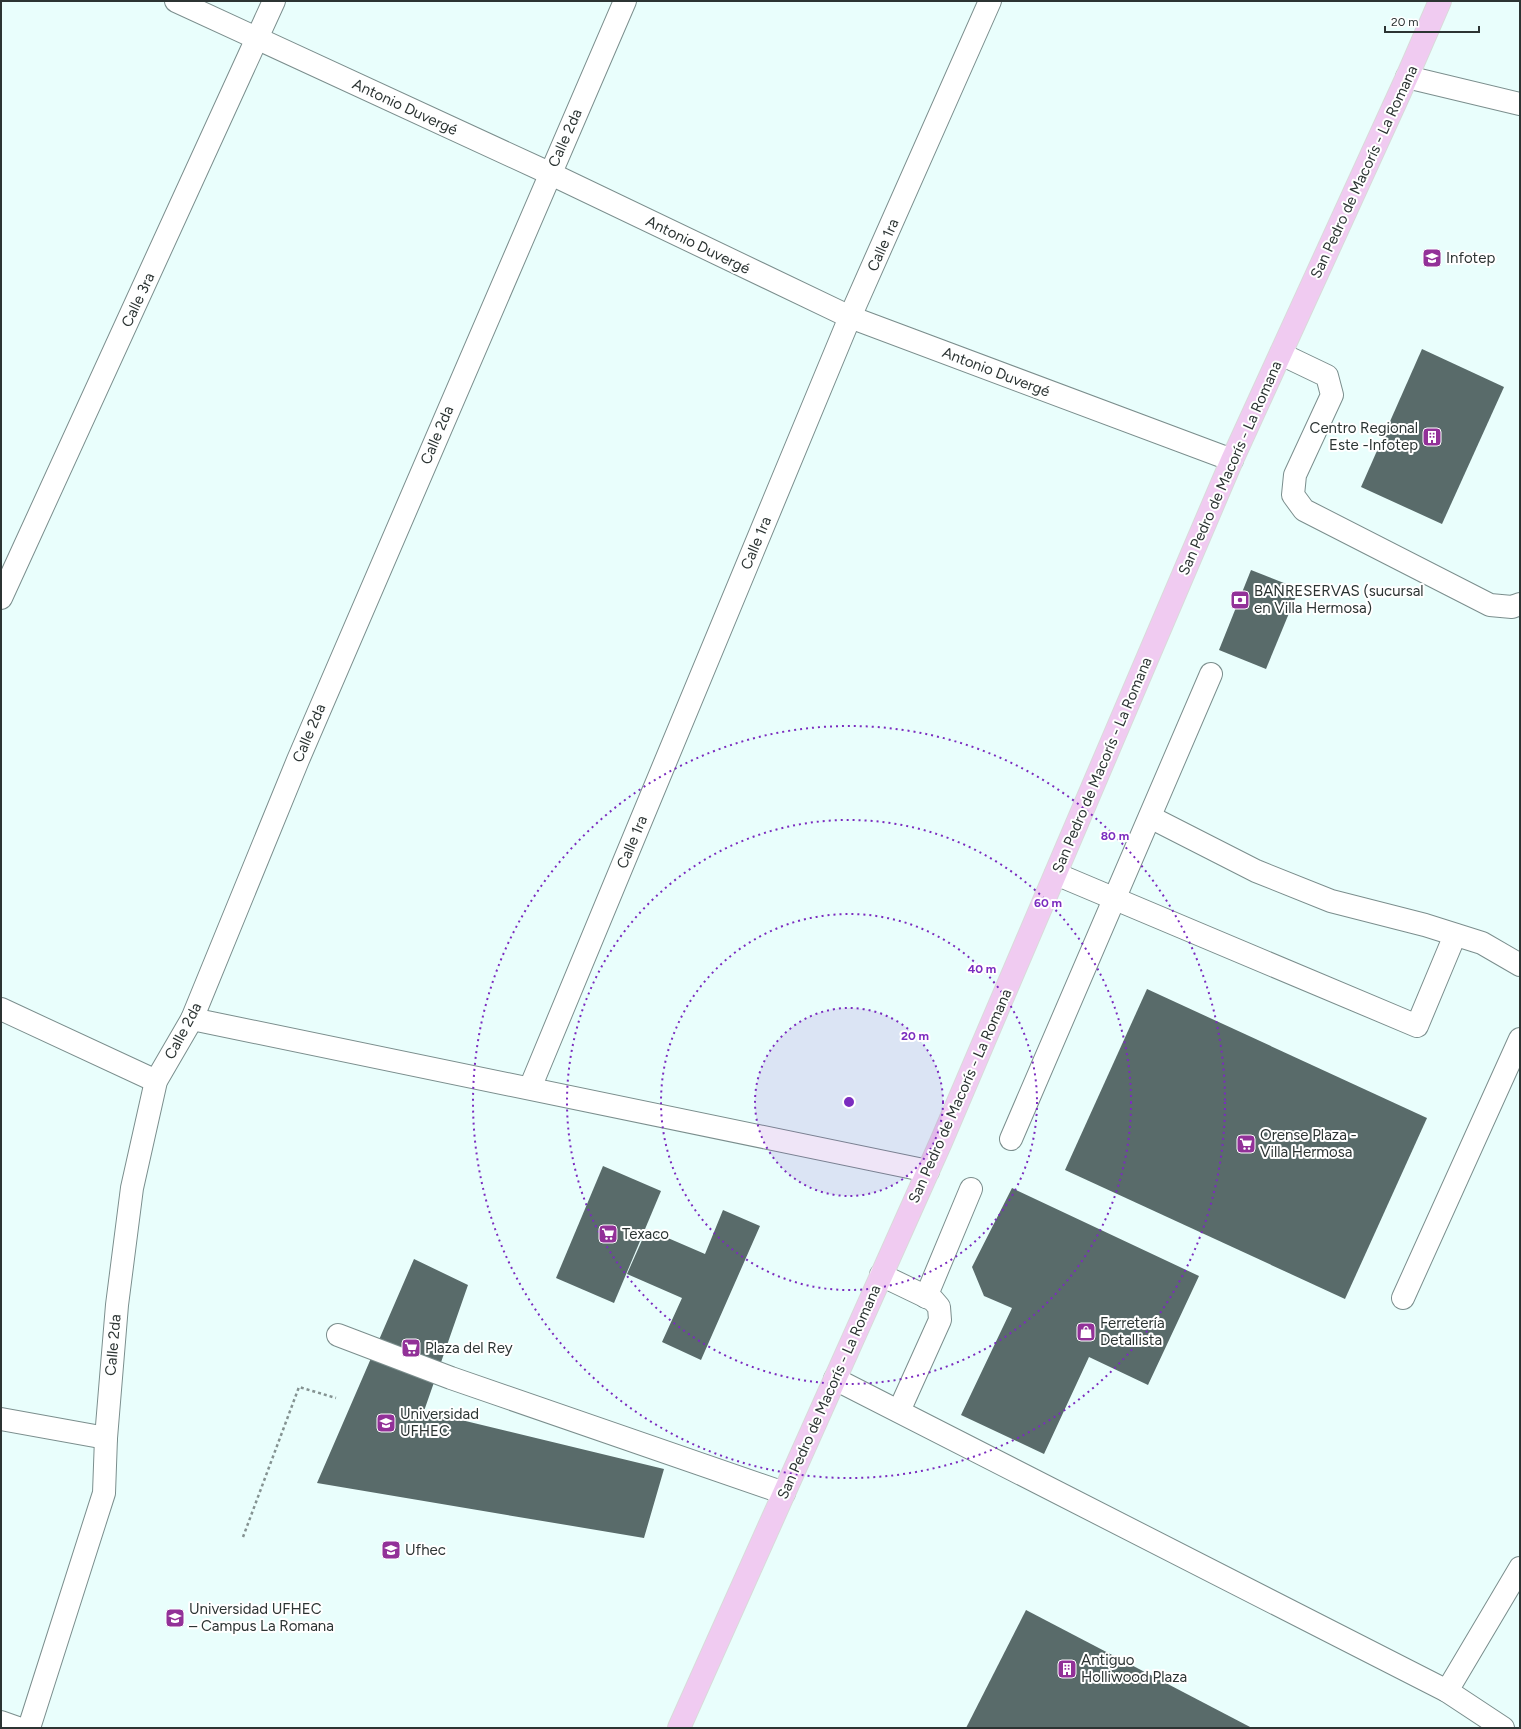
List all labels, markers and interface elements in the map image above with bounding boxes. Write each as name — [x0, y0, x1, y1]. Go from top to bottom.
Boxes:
scale bar — [1385, 8, 1479, 34]
text: 20 m — [1391, 15, 1419, 29]
street label: San Pedro de Macorís - La Romana — [1307, 63, 1421, 281]
street label: Antonio Duvergé — [350, 75, 460, 139]
street label: Calle 2da — [544, 106, 586, 170]
street label: Antonio Duvergé — [643, 212, 753, 278]
street label: Calle 1ra — [863, 216, 903, 274]
school or university icon: Infotep — [1421, 247, 1443, 269]
place label: Infotep — [1446, 249, 1495, 267]
street label: Calle 3ra — [118, 270, 158, 330]
street label: Antonio Duvergé — [940, 343, 1052, 401]
street label: San Pedro de Macorís - La Romana — [1174, 358, 1286, 578]
street label: Calle 2da — [417, 403, 457, 467]
place label: Centro Regional Este -Infotep — [1310, 419, 1418, 454]
building icon: Centro Regional Este -Infotep — [1421, 426, 1443, 448]
street label: Calle 1ra — [737, 514, 775, 572]
place label: BANRESERVAS (sucursal en Villa Hermosa) — [1254, 582, 1424, 617]
bank icon: BANRESERVAS (sucursal en Villa Hermosa) — [1229, 589, 1251, 611]
street label: San Pedro de Macorís - La Romana — [1048, 654, 1156, 876]
street label: Calle 2da — [289, 701, 329, 765]
street label: Calle 1ra — [613, 813, 651, 871]
text: 80 m — [1101, 829, 1129, 843]
text: 60 m — [1034, 896, 1062, 910]
text: 40 m — [968, 962, 996, 976]
street label: San Pedro de Macorís - La Romana — [904, 986, 1016, 1206]
street label: Calle 2da — [161, 999, 205, 1063]
text: 20 m — [901, 1029, 929, 1043]
centre of rings — [842, 1095, 856, 1109]
place label: Orense Plaza - Villa Hermosa — [1260, 1126, 1357, 1161]
supermarket icon: Orense Plaza - Villa Hermosa — [1235, 1133, 1257, 1155]
supermarket icon: Texaco — [597, 1223, 619, 1245]
place label: Texaco — [622, 1225, 669, 1243]
street label: San Pedro de Macorís - La Romana — [773, 1282, 885, 1502]
street label: Calle 2da — [101, 1313, 125, 1377]
place label: Ferretería Detallista — [1100, 1314, 1165, 1349]
shop icon: Ferretería Detallista — [1075, 1321, 1097, 1343]
supermarket icon: Plaza del Rey — [400, 1337, 422, 1359]
place label: Plaza del Rey — [425, 1339, 513, 1357]
place label: Universidad UFHEC — [400, 1405, 479, 1440]
school or university icon: Universidad UFHEC — [375, 1412, 397, 1434]
school or university icon: Ufhec — [380, 1539, 402, 1561]
place label: Ufhec — [405, 1541, 446, 1559]
place label: Universidad UFHEC – Campus La Romana — [189, 1600, 334, 1635]
school or university icon: Universidad UFHEC – Campus La Romana — [164, 1607, 186, 1629]
place label: Antiguo Holliwood Plaza — [1081, 1651, 1187, 1686]
building icon: Antiguo Holliwood Plaza — [1056, 1658, 1078, 1680]

